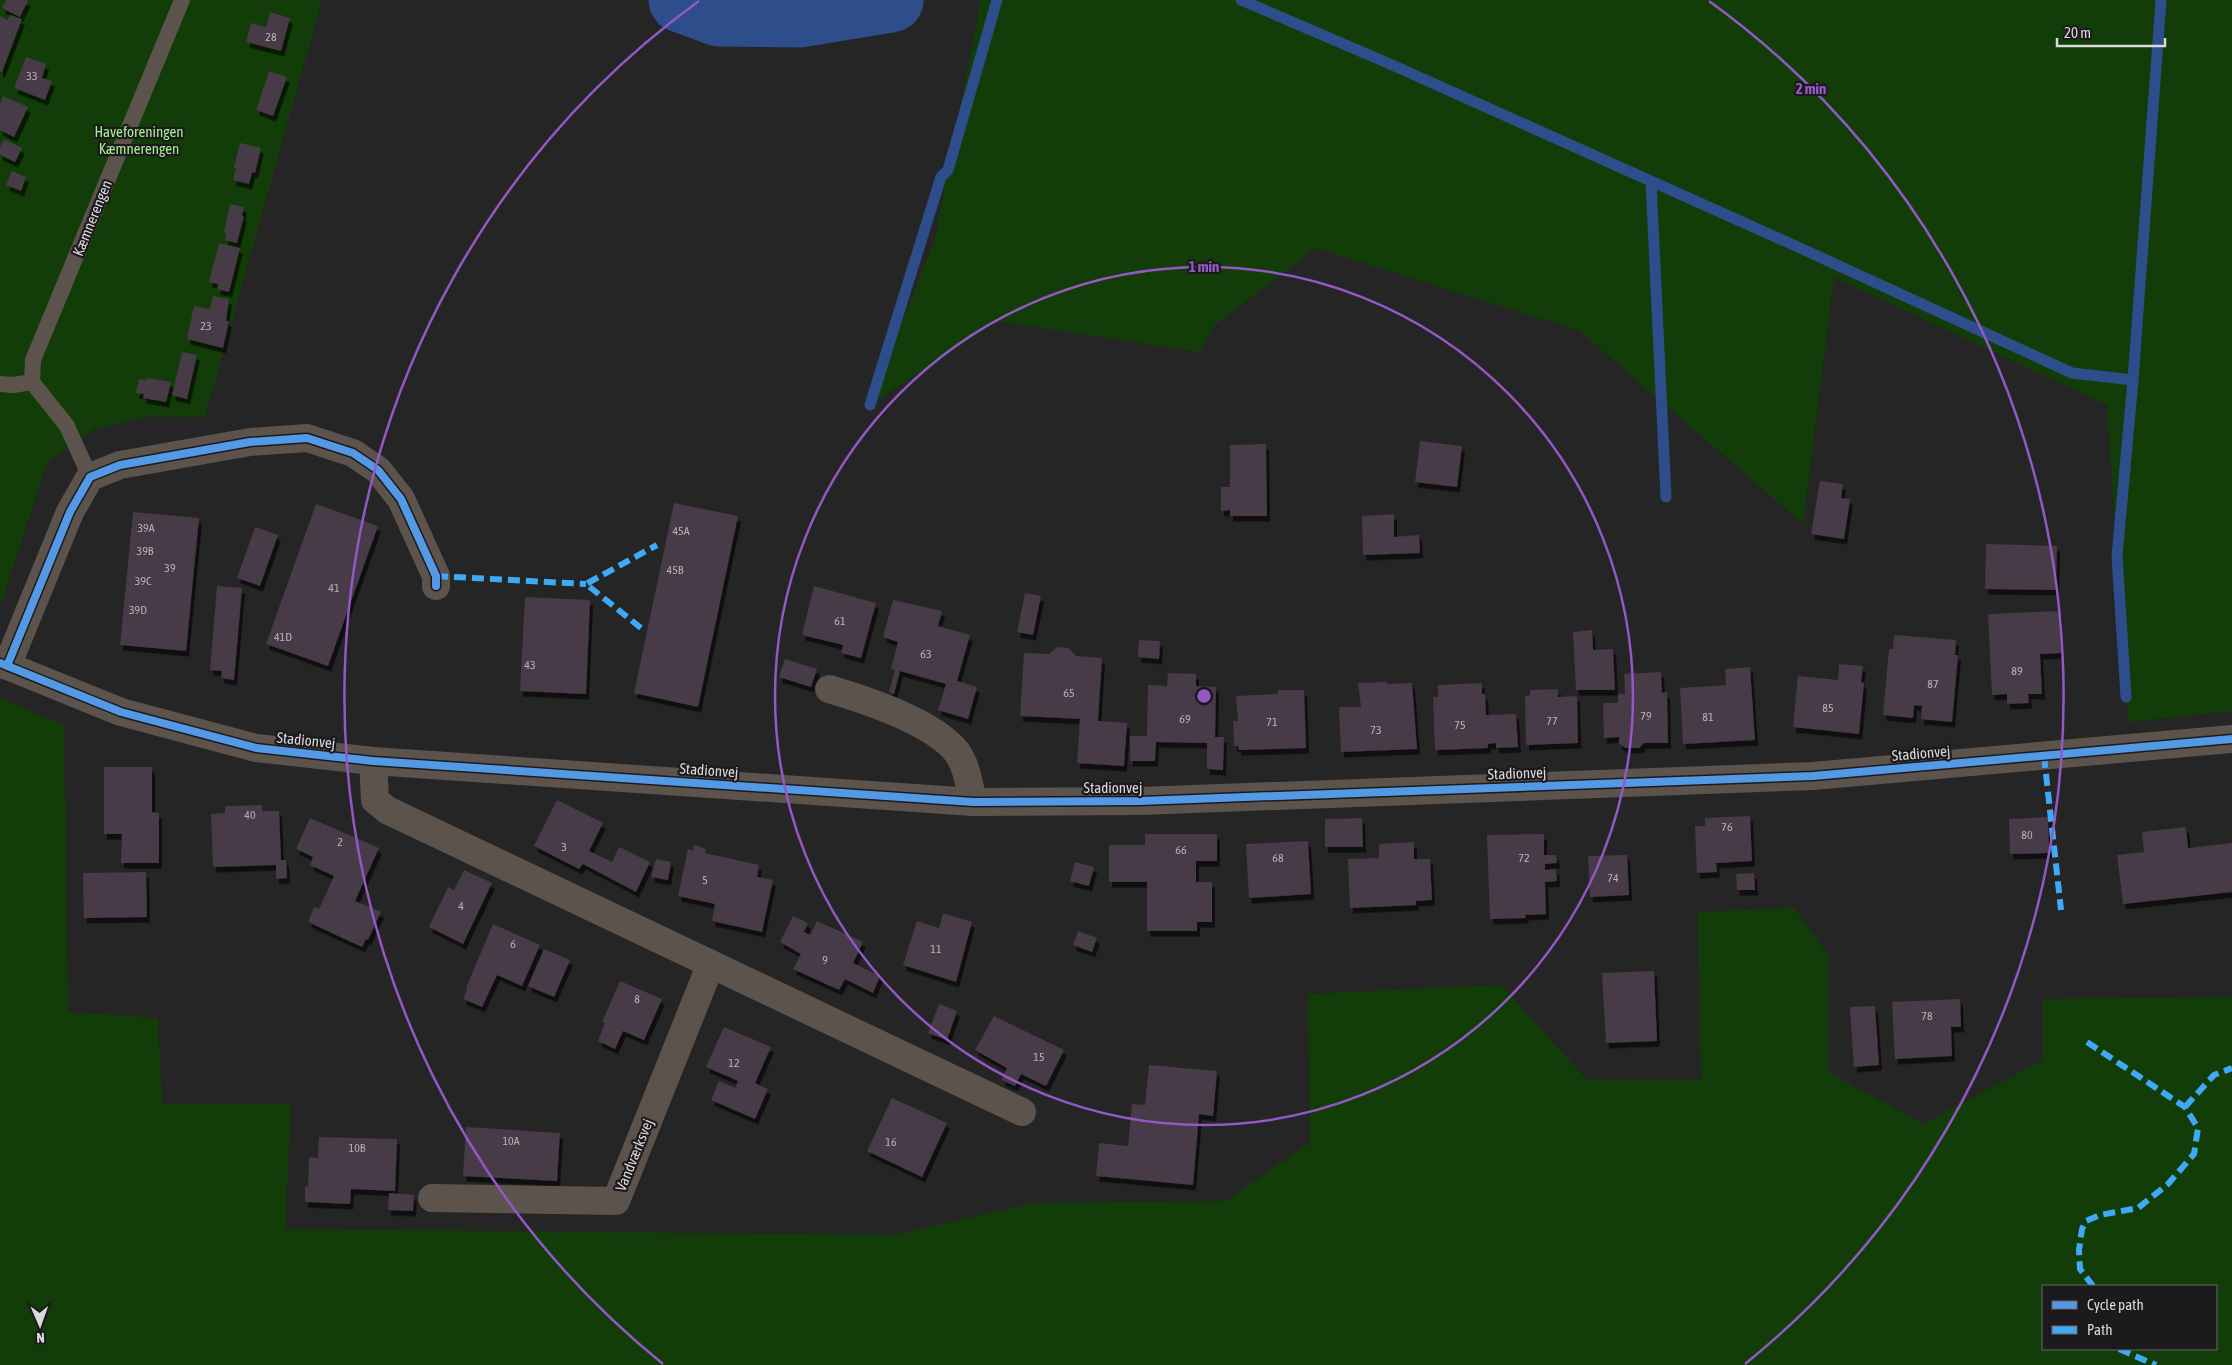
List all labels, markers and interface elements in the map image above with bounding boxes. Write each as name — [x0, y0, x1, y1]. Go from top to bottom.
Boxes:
scale bar — [2057, 15, 2164, 47]
text: 20 m — [2064, 24, 2091, 41]
house number: 28 — [265, 30, 277, 44]
house number: 33 — [26, 69, 38, 83]
text: 2 min — [1796, 80, 1826, 97]
park label: Haveforeningen Kæmnerengen — [94, 123, 184, 157]
street label: Kæmnerengen — [69, 178, 115, 258]
text: 1 min — [1189, 258, 1219, 275]
house number: 23 — [200, 319, 212, 333]
house number: 39A — [137, 521, 155, 535]
house number: 45A — [672, 524, 690, 538]
house number: 39B — [137, 544, 154, 558]
house number: 39 — [164, 561, 176, 575]
house number: 45B — [667, 563, 684, 577]
house number: 39C — [135, 574, 152, 588]
house number: 41 — [328, 581, 340, 595]
house number: 39D — [129, 603, 147, 617]
house number: 61 — [834, 614, 846, 628]
house number: 41D — [274, 630, 292, 644]
house number: 63 — [920, 647, 932, 661]
house number: 43 — [524, 658, 536, 672]
house number: 89 — [2011, 664, 2023, 678]
house number: 87 — [1927, 677, 1939, 691]
house number: 65 — [1063, 686, 1075, 700]
centre of rings — [1195, 687, 1213, 705]
house number: 85 — [1822, 701, 1834, 715]
house number: 79 — [1640, 709, 1652, 723]
house number: 81 — [1702, 710, 1714, 724]
house number: 69 — [1179, 712, 1191, 726]
house number: 77 — [1546, 714, 1558, 728]
house number: 71 — [1266, 715, 1278, 729]
house number: 75 — [1454, 718, 1466, 732]
house number: 73 — [1370, 723, 1382, 737]
street label: Stadionvej — [276, 728, 336, 752]
street label: Stadionvej — [1891, 742, 1951, 764]
street label: Stadionvej — [679, 759, 739, 781]
street label: Stadionvej — [1487, 763, 1547, 783]
street label: Stadionvej — [1084, 779, 1142, 796]
house number: 40 — [244, 808, 256, 822]
house number: 76 — [1721, 820, 1733, 834]
house number: 80 — [2021, 828, 2033, 842]
house number: 2 — [337, 835, 343, 849]
house number: 3 — [561, 840, 567, 854]
house number: 66 — [1175, 843, 1187, 857]
house number: 68 — [1272, 851, 1284, 865]
house number: 72 — [1518, 851, 1530, 865]
house number: 74 — [1607, 871, 1619, 885]
house number: 5 — [702, 873, 708, 887]
house number: 4 — [458, 899, 464, 913]
house number: 6 — [510, 937, 516, 951]
house number: 11 — [930, 942, 942, 956]
house number: 9 — [822, 953, 828, 967]
house number: 8 — [634, 992, 640, 1006]
house number: 78 — [1921, 1009, 1933, 1023]
house number: 15 — [1033, 1050, 1045, 1064]
house number: 12 — [728, 1056, 740, 1070]
street label: Vandværksvej — [612, 1116, 656, 1194]
house number: 10A — [502, 1134, 520, 1148]
house number: 16 — [885, 1135, 897, 1149]
house number: 10B — [349, 1141, 366, 1155]
legend — [2042, 1285, 2217, 1350]
text: Cycle path — [2087, 1296, 2144, 1313]
north arrow — [15, 1300, 65, 1350]
text: Path — [2087, 1321, 2113, 1338]
text: N — [36, 1330, 45, 1346]

